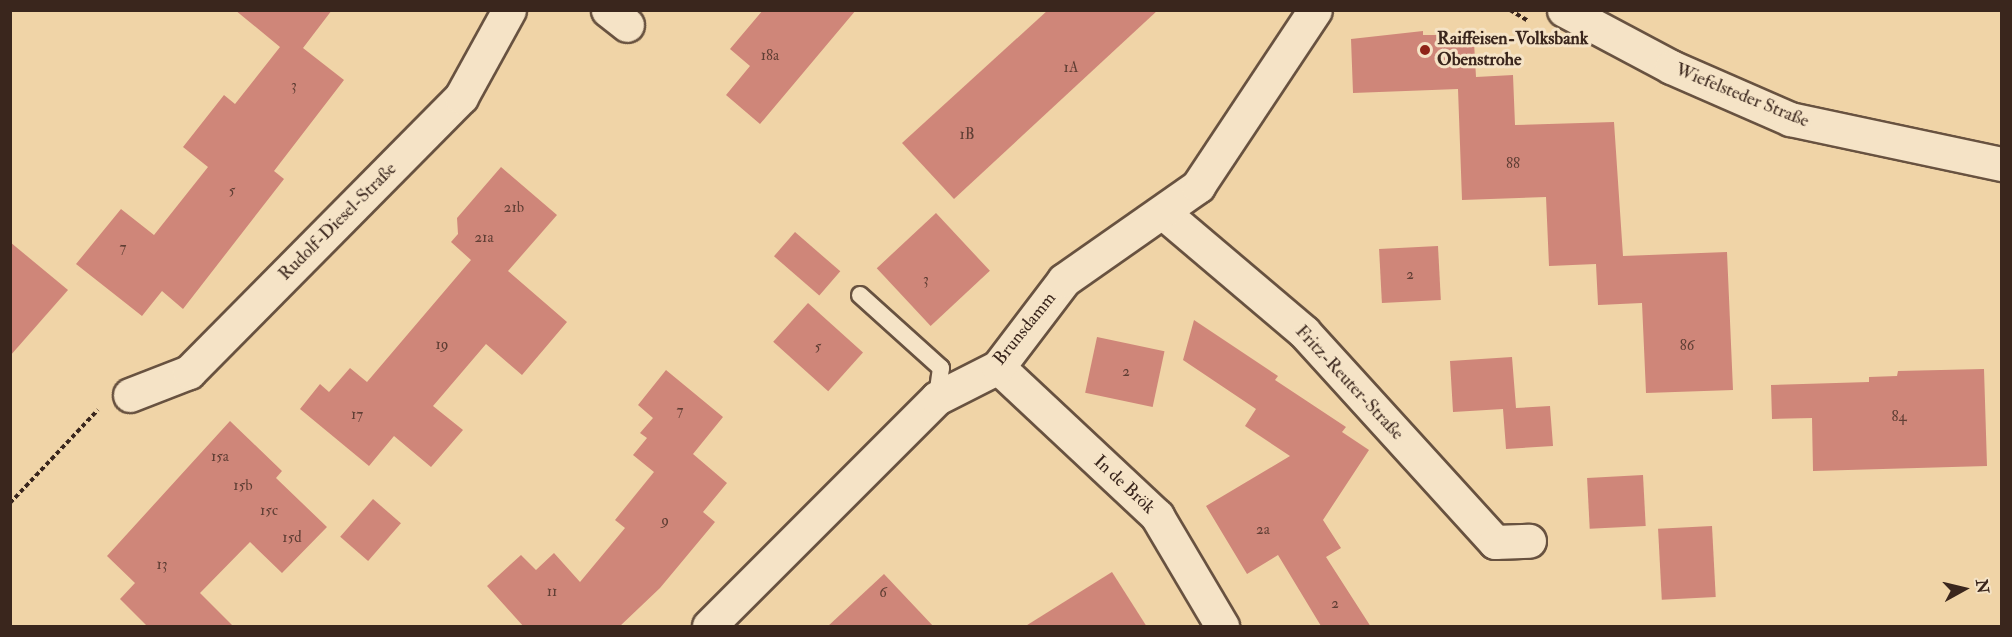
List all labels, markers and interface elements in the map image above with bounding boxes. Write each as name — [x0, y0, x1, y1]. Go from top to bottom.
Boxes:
place label: Raiffeisen-Volksbank Obenstrohe — [1437, 29, 1588, 72]
marker: Raiffeisen-Volksbank Obenstrohe — [1418, 43, 1432, 57]
house number: 18a — [761, 47, 779, 65]
house number: 1A — [1064, 59, 1078, 77]
street label: Wiefelsteder Straße — [1672, 59, 1812, 133]
house number: 3 — [291, 77, 297, 95]
house number: 1B — [959, 126, 975, 144]
house number: 88 — [1506, 155, 1520, 173]
street label: Rudolf-Diesel-Straße — [275, 159, 401, 285]
house number: 5 — [229, 182, 235, 200]
house number: 21b — [504, 199, 524, 217]
house number: 21a — [474, 229, 494, 247]
house number: 7 — [120, 239, 126, 257]
house number: 2 — [1406, 266, 1414, 284]
house number: 3 — [923, 271, 929, 289]
street label: Brunsdamm — [989, 288, 1061, 370]
street label: Fritz-Reuter-Straße — [1290, 321, 1408, 445]
house number: 19 — [436, 336, 448, 354]
house number: 86 — [1680, 337, 1694, 355]
house number: 5 — [815, 338, 821, 356]
house number: 2 — [1122, 363, 1130, 381]
house number: 7 — [677, 402, 683, 420]
house number: 17 — [351, 406, 363, 424]
house number: 84 — [1891, 408, 1907, 426]
house number: 15a — [211, 448, 229, 466]
street label: In de Brök — [1089, 451, 1159, 519]
house number: 15b — [233, 477, 253, 495]
house number: 15c — [260, 502, 278, 520]
house number: 9 — [661, 512, 669, 530]
house number: 2a — [1256, 521, 1270, 539]
house number: 15d — [282, 529, 302, 547]
house number: 13 — [156, 556, 168, 574]
north arrow — [1934, 559, 1994, 619]
text: N — [1971, 578, 1993, 595]
house number: 11 — [547, 583, 557, 601]
house number: 6 — [879, 584, 887, 602]
house number: 2 — [1331, 595, 1339, 613]

